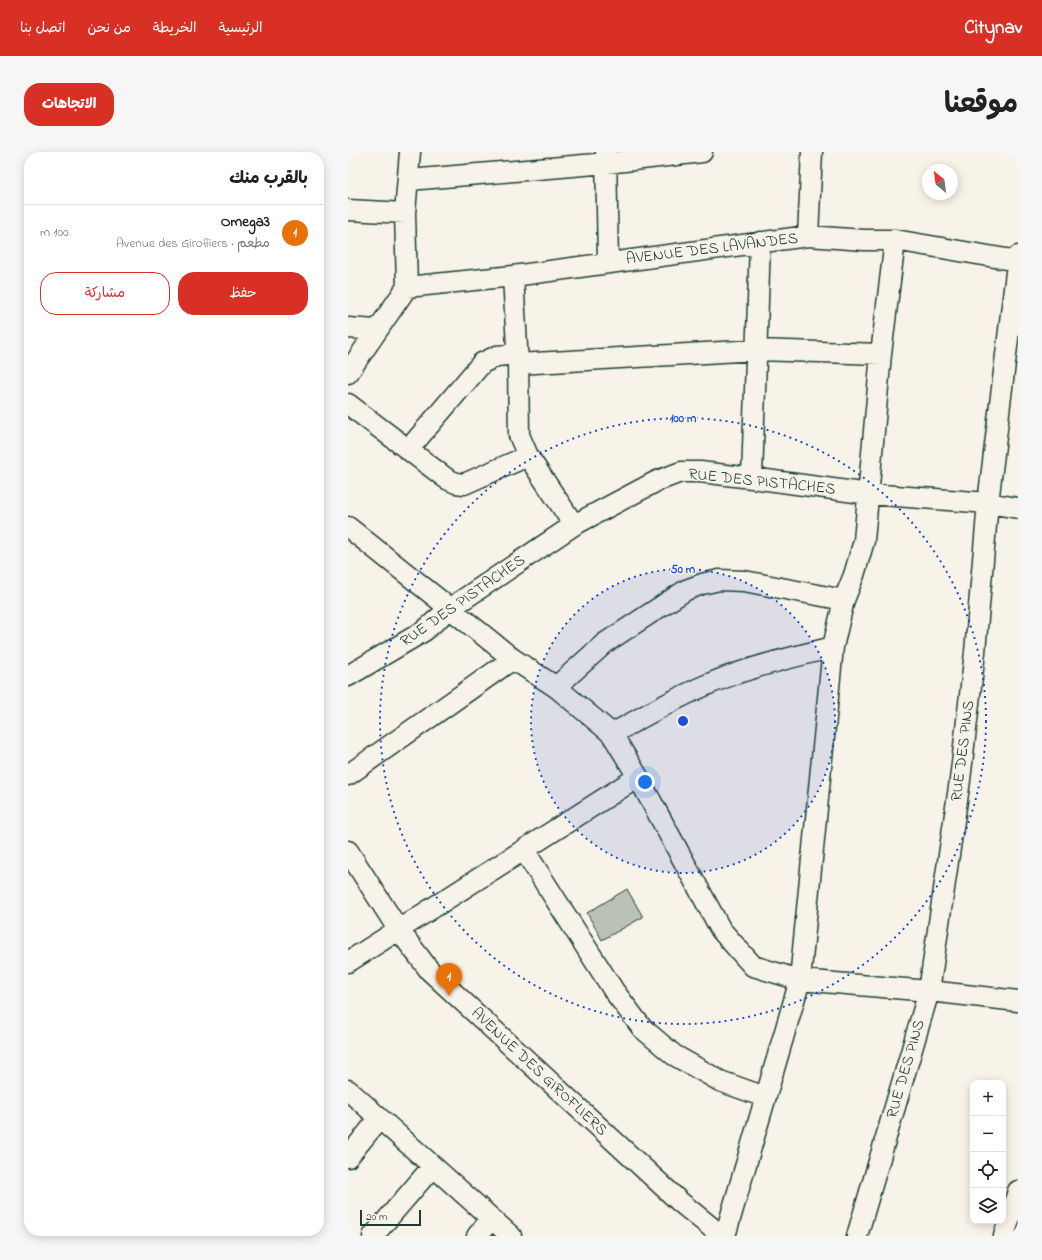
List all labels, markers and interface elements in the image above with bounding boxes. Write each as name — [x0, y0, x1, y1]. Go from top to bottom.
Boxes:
text: Citynav — [964, 15, 1022, 42]
text: اتصل بنا — [20, 18, 65, 39]
text: من نحن — [87, 18, 131, 39]
text: الخريطة — [153, 18, 197, 39]
text: الرئيسية — [219, 18, 263, 39]
button: الاتجاهات — [24, 83, 114, 126]
text: موقعنا — [944, 85, 1018, 126]
north arrow — [922, 164, 958, 200]
text: بالقرب منك — [229, 166, 308, 191]
text: Omega3 — [221, 211, 270, 233]
text: 100 m — [40, 223, 69, 242]
text: 1 — [293, 223, 297, 242]
street label: AVENUE DES LAVANDES — [625, 227, 799, 271]
text: مطعم · Avenue des Girofliers — [116, 234, 270, 253]
button: مشاركة — [40, 272, 170, 315]
button: حفظ — [178, 272, 308, 315]
text: 100 m — [670, 410, 697, 428]
street label: RUE DES PISTACHES — [687, 462, 837, 502]
street label: RUE DES PISTACHES — [396, 549, 530, 653]
text: 50 m — [671, 561, 696, 579]
street label: RUE DES PINS — [945, 699, 981, 803]
centre of rings — [676, 714, 690, 728]
your location — [635, 772, 655, 792]
pin: 1 — [436, 963, 462, 996]
street label: AVENUE DES GIROFLIERS — [465, 1002, 613, 1142]
street label: RUE DES PINS — [880, 1017, 932, 1121]
map controls — [970, 1080, 1006, 1224]
button: + — [970, 1080, 1006, 1116]
button: − — [970, 1116, 1006, 1152]
button: locate — [970, 1152, 1006, 1188]
button: layers — [970, 1188, 1006, 1224]
scale bar — [360, 1208, 421, 1227]
text: 20 m — [366, 1209, 388, 1225]

